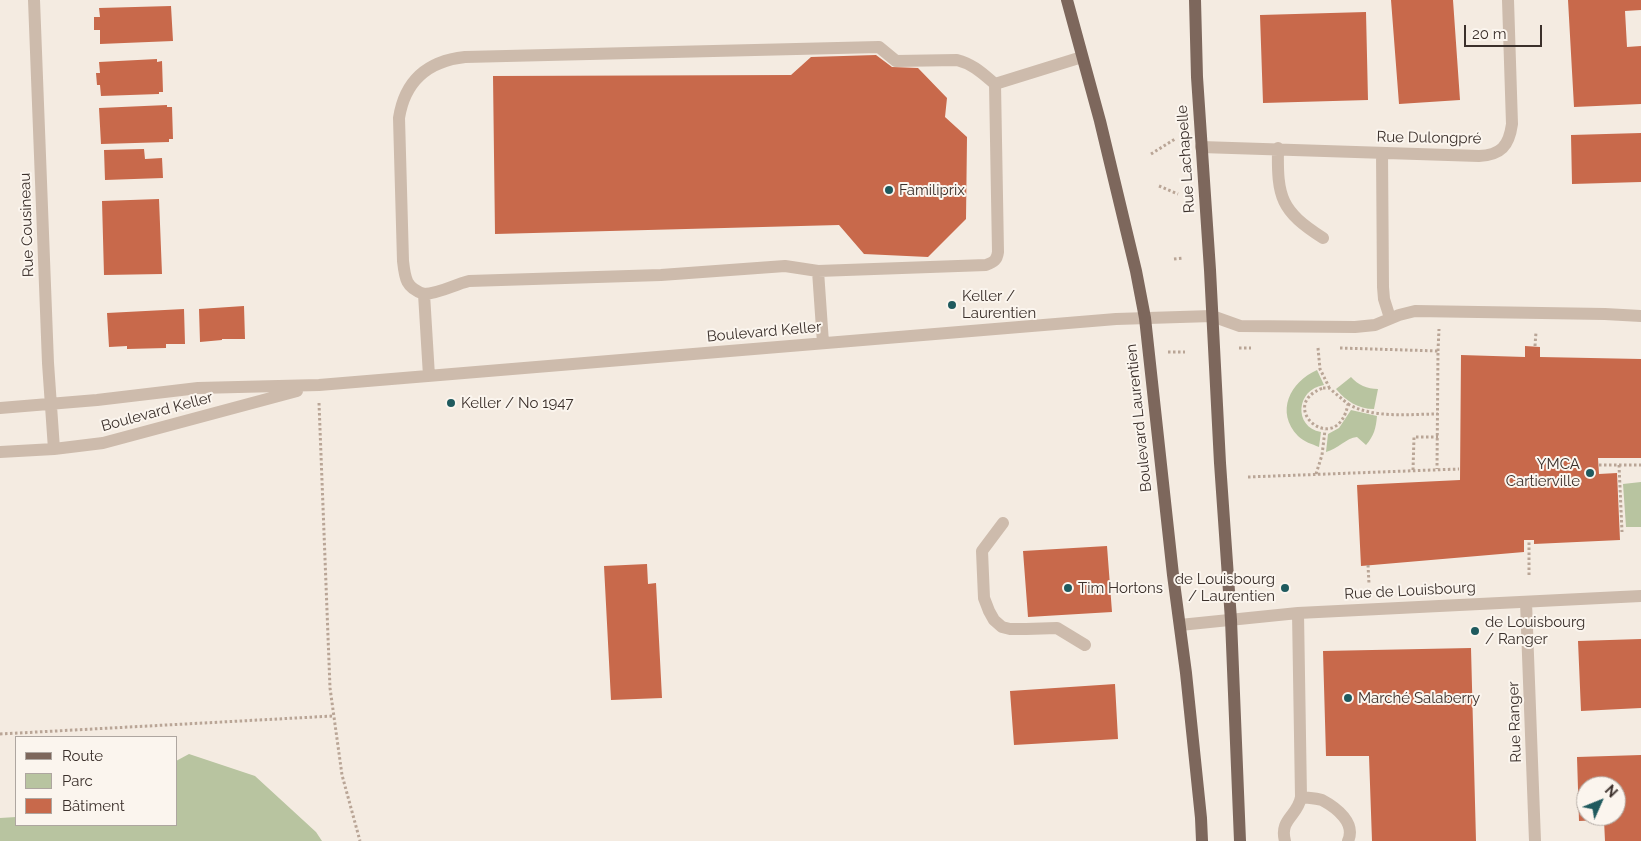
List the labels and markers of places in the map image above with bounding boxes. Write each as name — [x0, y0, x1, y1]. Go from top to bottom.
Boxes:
place label: Familiprix — [899, 181, 965, 199]
marker: Familiprix — [883, 184, 895, 196]
place label: Keller / Laurentien — [962, 287, 1036, 322]
marker: Keller / Laurentien — [946, 299, 958, 311]
place label: Keller / No 1947 — [461, 394, 573, 412]
marker: Keller / No 1947 — [445, 397, 457, 409]
place label: YMCA Cartierville — [1506, 455, 1580, 490]
marker: YMCA Cartierville — [1584, 467, 1596, 479]
place label: de Louisbourg / Laurentien — [1175, 570, 1275, 605]
place label: Tim Hortons — [1078, 579, 1163, 597]
marker: Tim Hortons — [1062, 582, 1074, 594]
marker: de Louisbourg / Laurentien — [1279, 582, 1291, 594]
place label: de Louisbourg / Ranger — [1485, 613, 1585, 648]
marker: de Louisbourg / Ranger — [1469, 625, 1481, 637]
place label: Marché Salaberry — [1358, 689, 1480, 707]
marker: Marché Salaberry — [1342, 692, 1354, 704]

